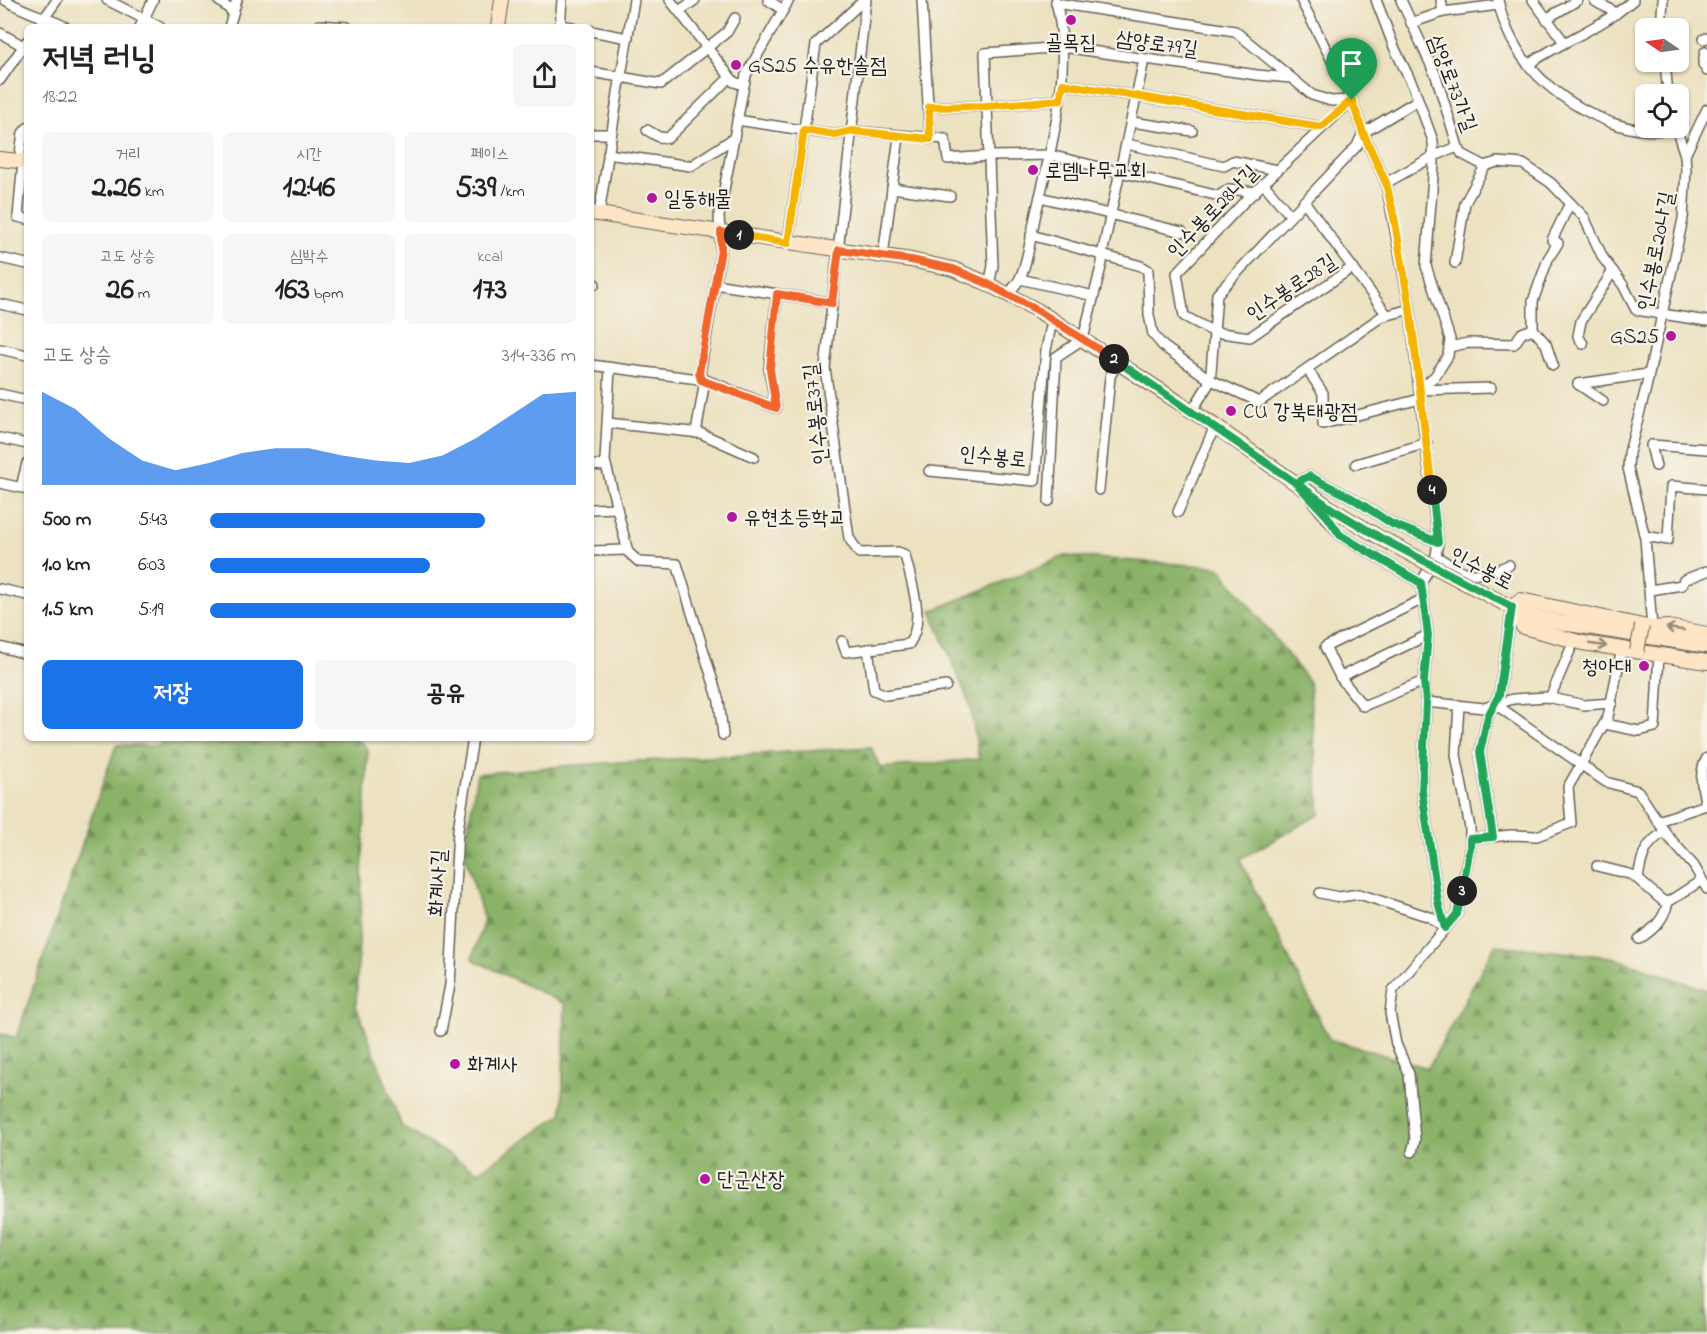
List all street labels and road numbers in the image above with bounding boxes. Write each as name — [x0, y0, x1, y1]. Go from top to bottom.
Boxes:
street label: 삼양로79길 — [1114, 24, 1200, 66]
street label: 삼양로73가길 — [1419, 31, 1483, 137]
street label: 인수봉로28나길 — [1161, 159, 1266, 266]
street label: 인수봉로20나길 — [1631, 189, 1683, 314]
street label: 인수봉로28길 — [1241, 247, 1343, 330]
street label: 인수봉로37길 — [797, 361, 837, 466]
street label: 인수봉로 — [958, 440, 1028, 476]
street label: 인수봉로 — [1444, 541, 1518, 599]
street label: 화계사길 — [422, 848, 456, 918]

